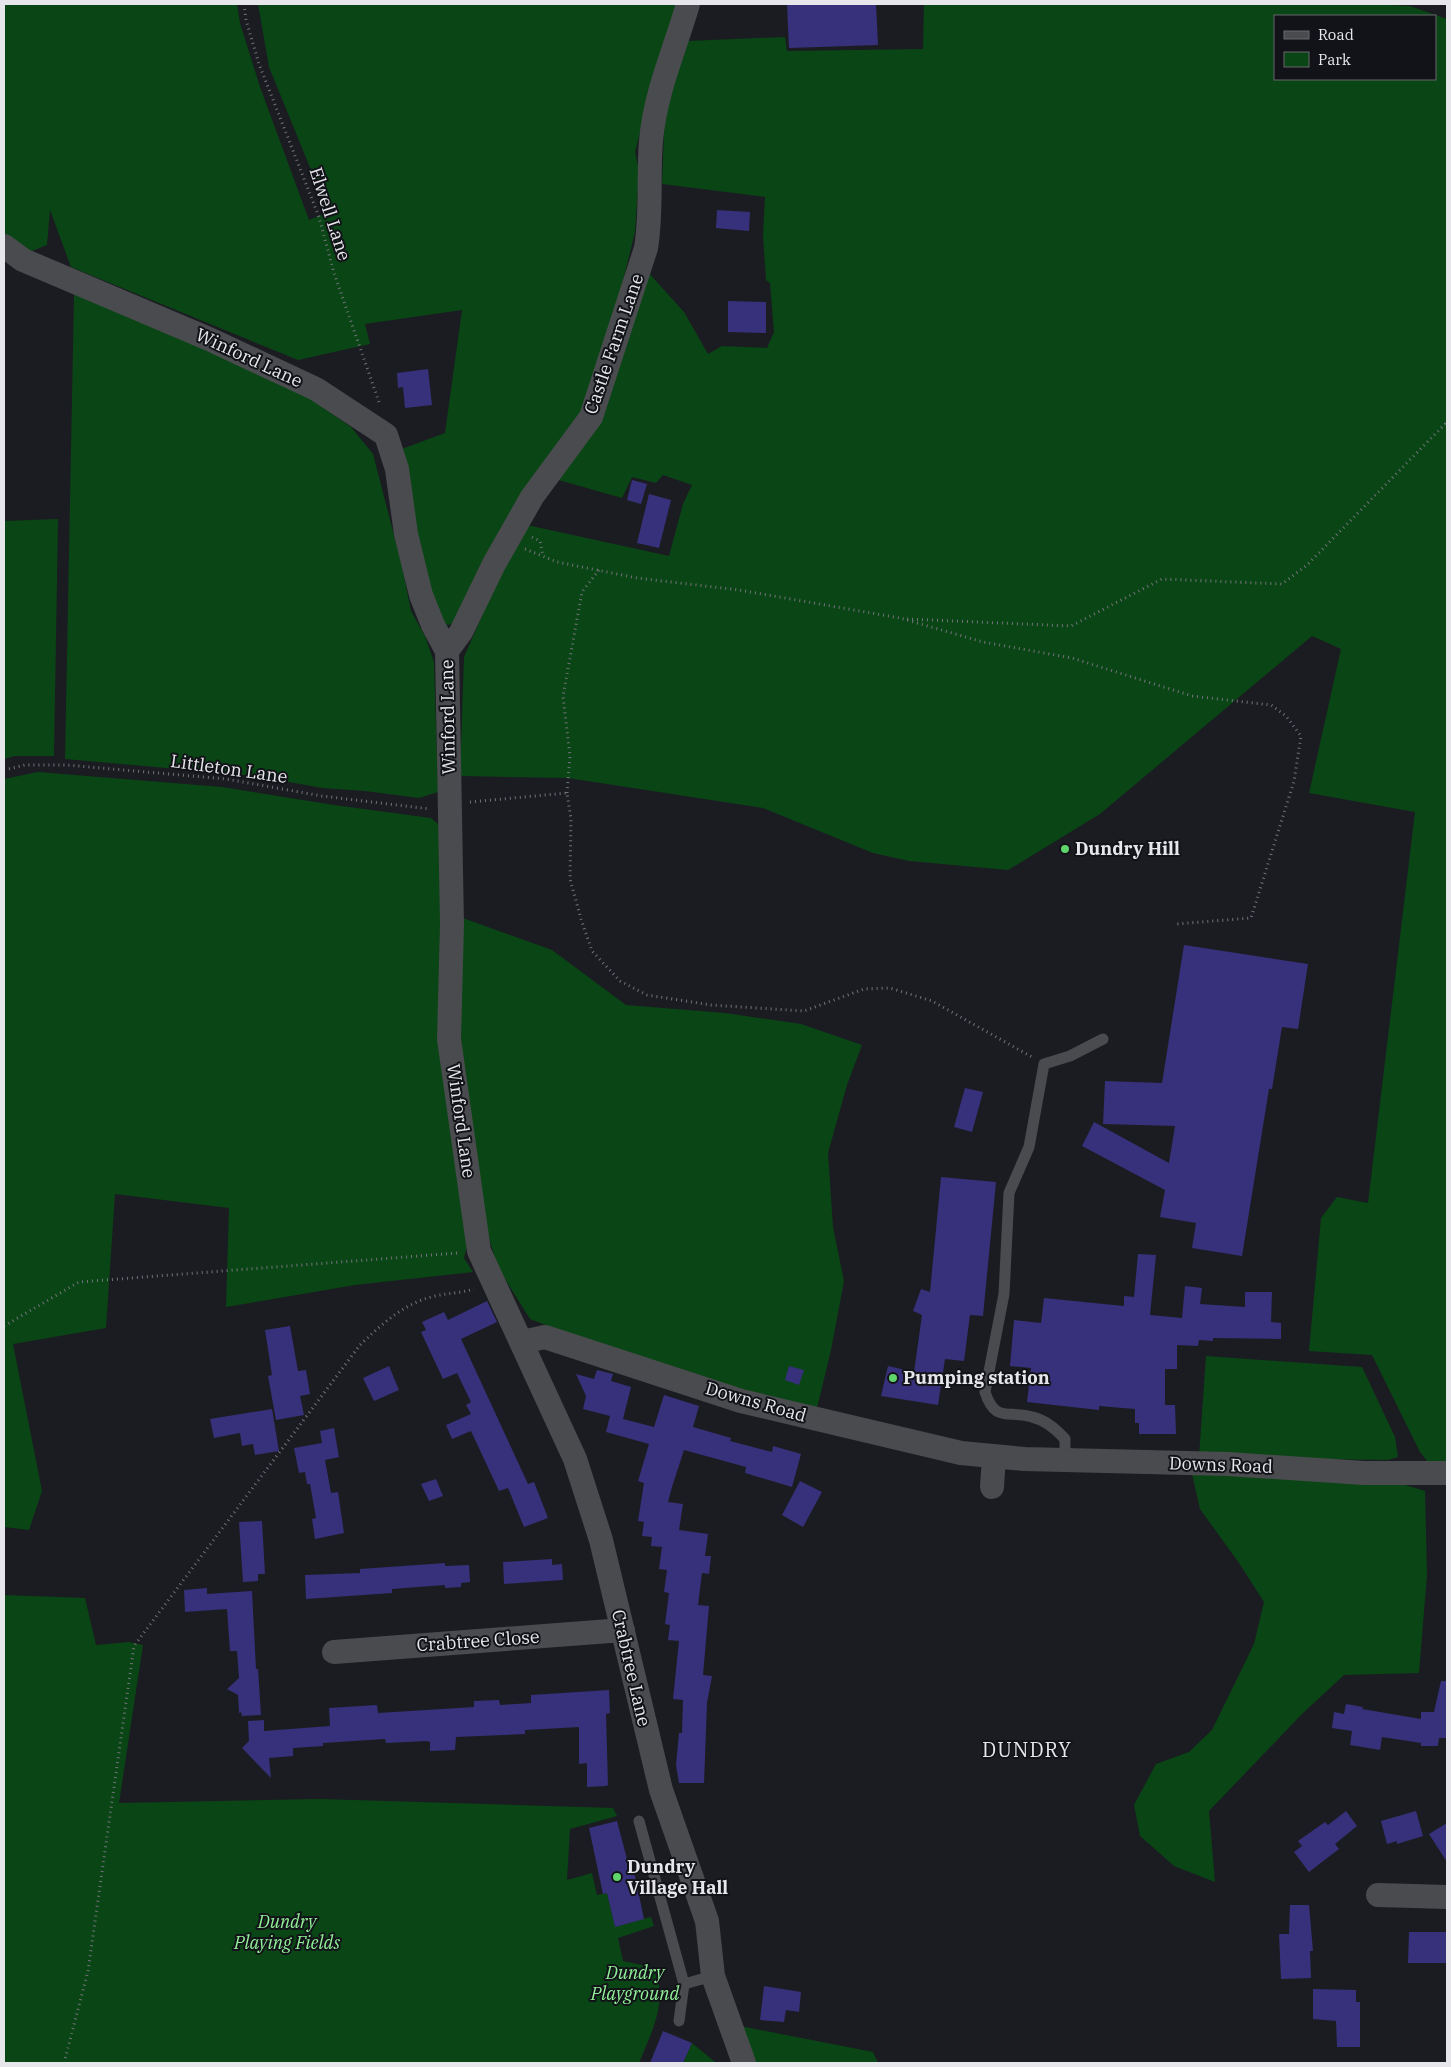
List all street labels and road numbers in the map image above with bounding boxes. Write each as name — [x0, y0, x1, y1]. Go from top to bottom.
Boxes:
street label: Elwell Lane — [305, 164, 356, 264]
street label: Castle Farm Lane — [579, 271, 648, 417]
street label: Winford Lane — [192, 323, 306, 392]
street label: Winford Lane — [435, 659, 460, 775]
street label: Littleton Lane — [169, 749, 289, 788]
street label: Winford Lane — [442, 1062, 481, 1180]
street label: Downs Road — [703, 1376, 809, 1427]
street label: Downs Road — [1169, 1451, 1273, 1478]
street label: Crabtree Lane — [607, 1607, 656, 1729]
street label: Crabtree Close — [416, 1625, 540, 1656]

